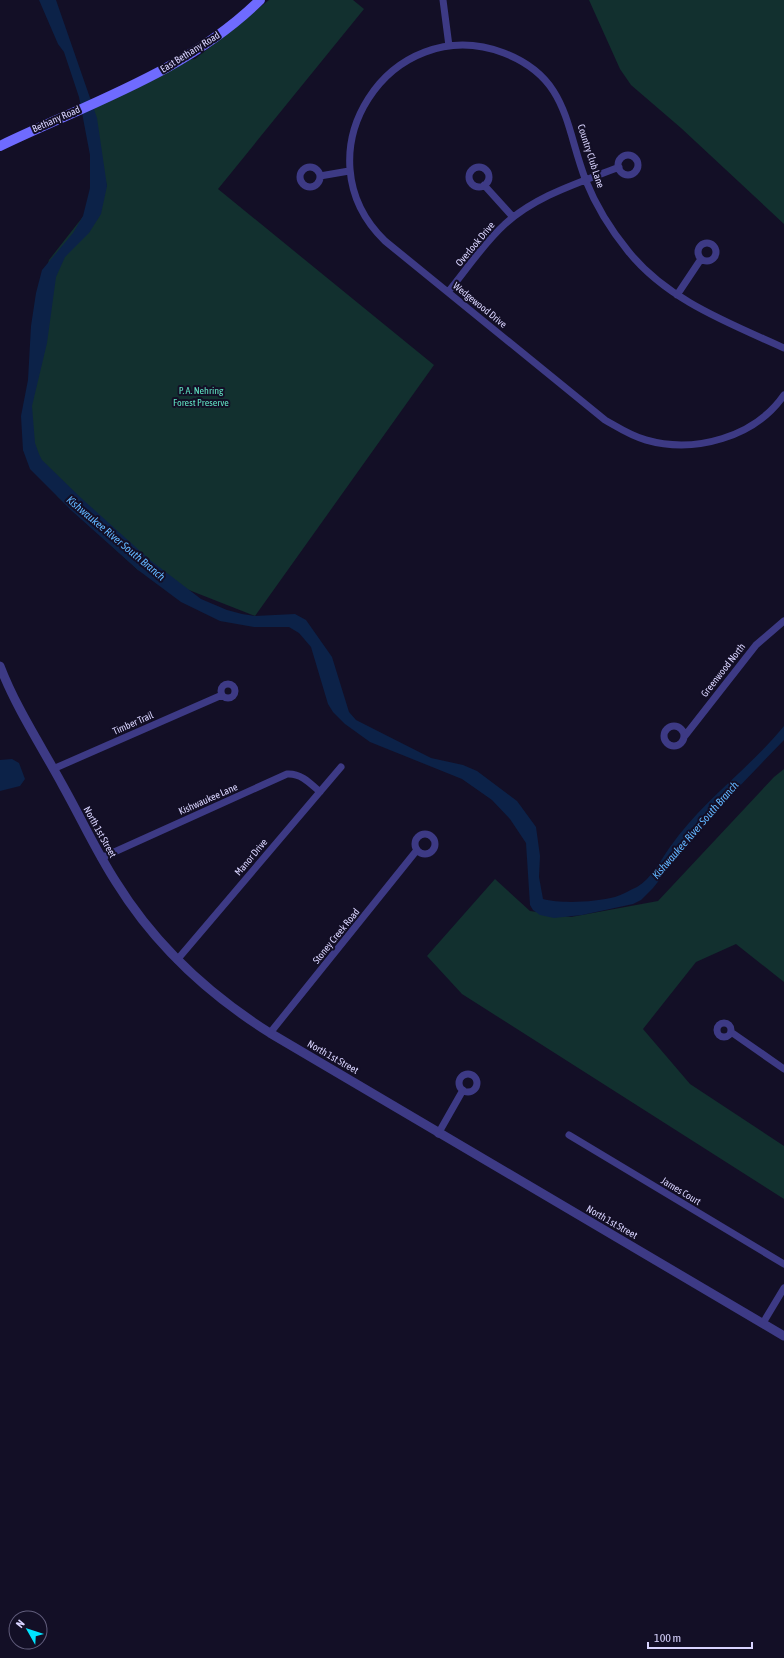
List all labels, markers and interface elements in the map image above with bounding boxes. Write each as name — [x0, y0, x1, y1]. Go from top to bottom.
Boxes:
street label: East Bethany Road — [158, 29, 222, 75]
street label: Bethany Road — [30, 103, 82, 134]
street label: Country Club Lane — [576, 123, 607, 190]
street label: Overlook Drive — [453, 219, 497, 268]
street label: Wedgewood Drive — [451, 280, 509, 330]
park label: P. A. Nehring Forest Preserve — [173, 385, 229, 408]
water label: Kishwaukee River South Branch — [64, 493, 168, 583]
street label: Greenwood North — [699, 641, 747, 699]
street label: Timber Trail — [111, 709, 155, 737]
water label: Kishwaukee River South Branch — [650, 779, 741, 881]
street label: Kishwaukee Lane — [177, 781, 240, 817]
street label: North 1st Street — [81, 804, 119, 860]
street label: Manor Drive — [232, 836, 270, 878]
street label: Stoney Creek Road — [310, 906, 362, 966]
street label: North 1st Street — [306, 1038, 361, 1076]
street label: James Court — [659, 1175, 703, 1207]
street label: North 1st Street — [585, 1203, 640, 1241]
north arrow — [8, 1610, 48, 1650]
text: N — [14, 1617, 27, 1630]
scale bar — [648, 1624, 752, 1650]
text: 100 m — [654, 1631, 681, 1645]

